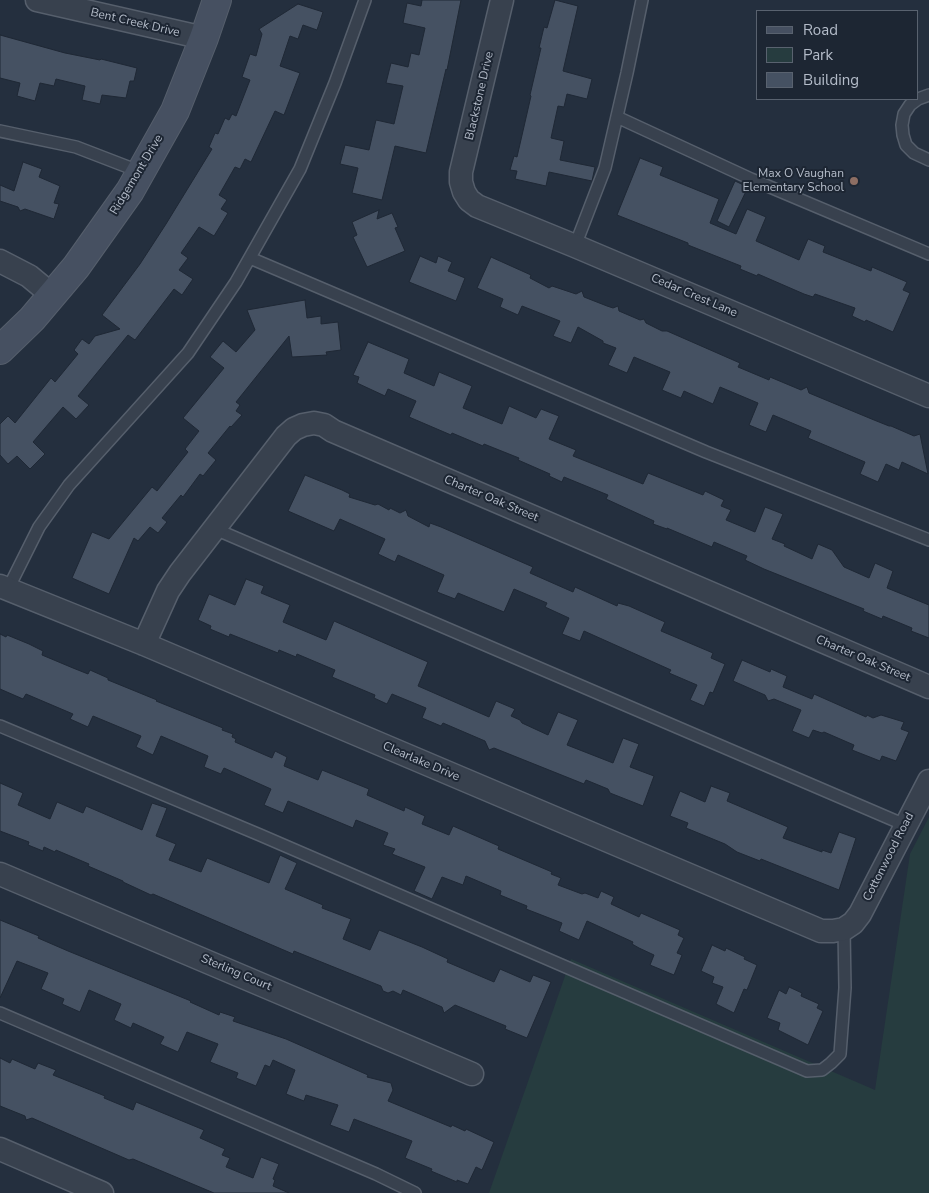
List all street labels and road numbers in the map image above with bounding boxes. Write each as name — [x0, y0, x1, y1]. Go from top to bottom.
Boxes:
street label: Bent Creek Drive — [89, 6, 181, 40]
street label: Blackstone Drive — [463, 50, 497, 142]
street label: Ridgemont Drive — [107, 132, 167, 218]
street label: Cedar Crest Lane — [649, 271, 739, 321]
street label: Charter Oak Street — [442, 473, 540, 525]
street label: Charter Oak Street — [814, 633, 912, 685]
street label: Clearlake Drive — [380, 739, 462, 785]
street label: Cottonwood Road — [861, 810, 917, 904]
street label: Sterling Court — [199, 952, 273, 994]

